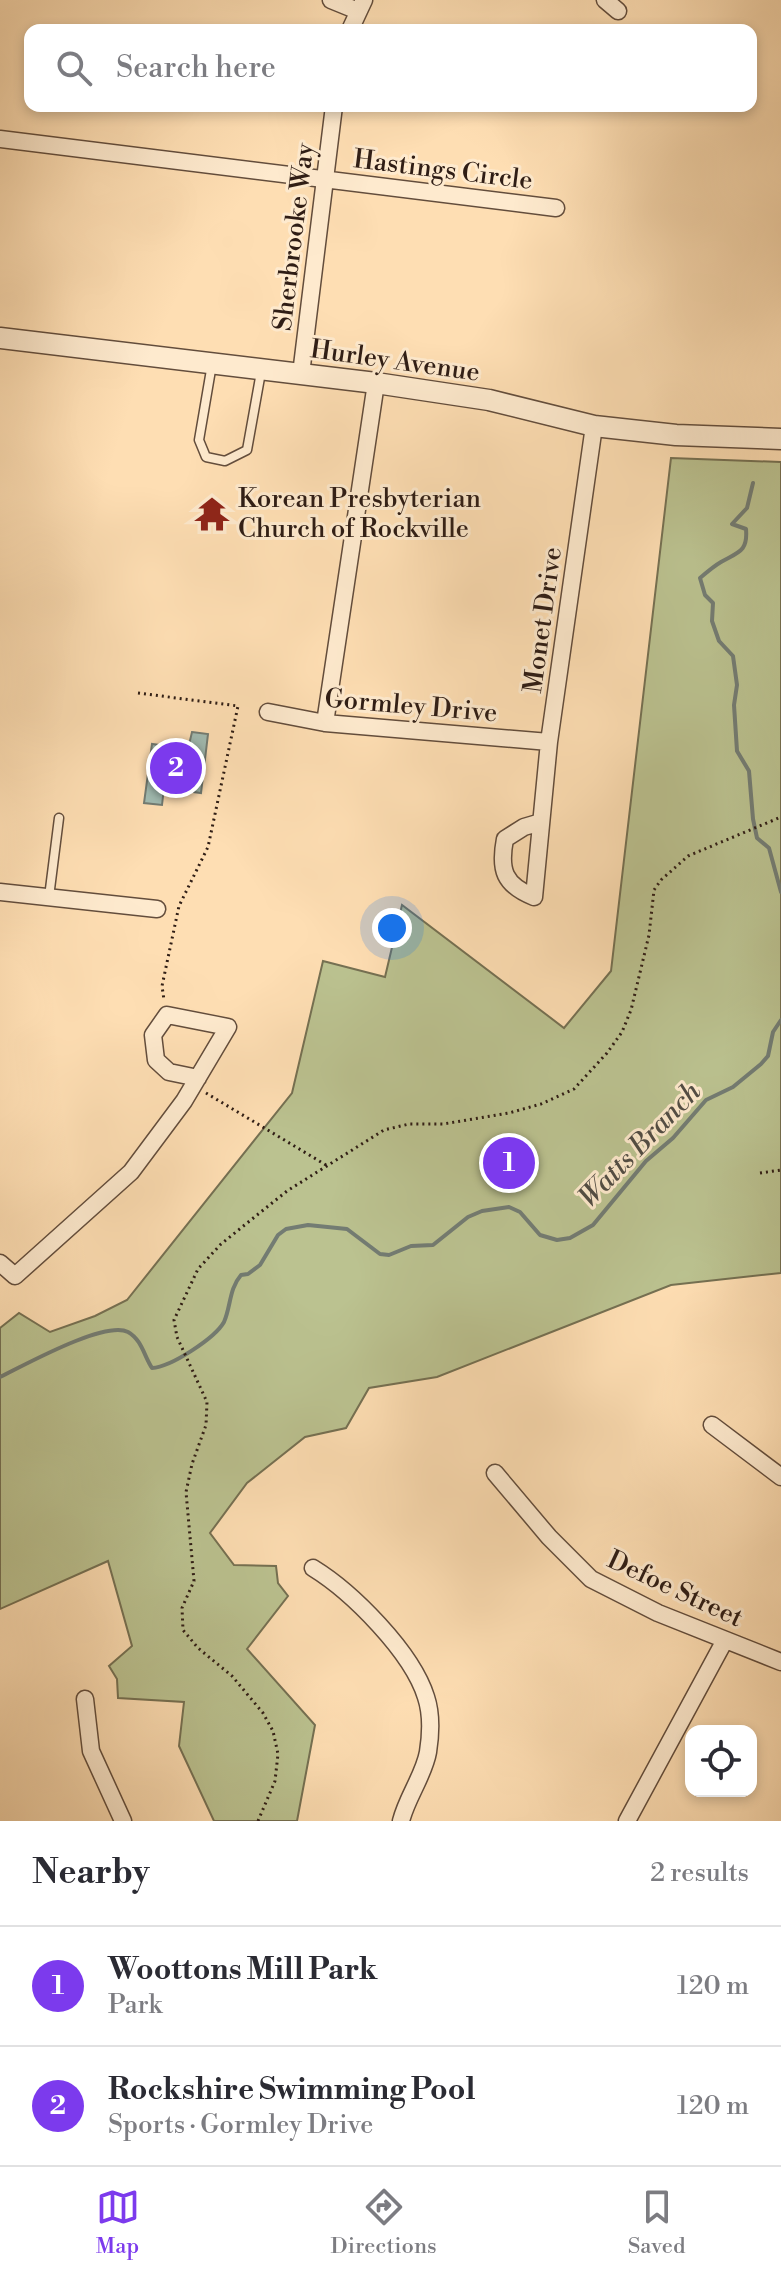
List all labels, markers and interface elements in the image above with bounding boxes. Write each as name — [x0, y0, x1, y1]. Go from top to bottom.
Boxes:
search box — [24, 24, 757, 112]
icon: search — [52, 46, 96, 90]
text: Search here — [116, 49, 276, 87]
street label: Sherbrooke Way — [267, 141, 321, 333]
street label: Hastings Circle — [352, 143, 534, 197]
street label: Hurley Avenue — [308, 333, 482, 389]
place label: Korean Presbyterian Church of Rockville — [238, 483, 481, 545]
temple icon: Korean Presbyterian Church of Rockville — [193, 495, 231, 533]
street label: Monet Drive — [517, 545, 569, 695]
street label: Gormley Drive — [323, 683, 499, 729]
pin: 2 — [150, 738, 202, 798]
your location — [372, 908, 412, 948]
water label: Watts Branch — [571, 1074, 709, 1215]
pin: 1 — [483, 1133, 535, 1193]
street label: Defoe Street — [602, 1544, 748, 1634]
map controls — [685, 1725, 757, 1797]
button: locate — [685, 1725, 757, 1797]
text: Nearby — [32, 1852, 150, 1894]
text: 2 results — [650, 1857, 749, 1889]
text: Woottons Mill Park — [108, 1951, 377, 1989]
text: 1 — [52, 1970, 64, 2002]
text: 120 m — [677, 1970, 749, 2002]
text: Park — [108, 1989, 162, 2021]
text: Rockshire Swimming Pool — [108, 2071, 475, 2109]
text: 2 — [50, 2090, 66, 2122]
text: 120 m — [677, 2090, 749, 2122]
text: Sports · Gormley Drive — [108, 2109, 373, 2141]
tab: Map — [96, 2185, 140, 2260]
tab: Directions — [331, 2185, 437, 2260]
tab: Saved — [628, 2185, 685, 2260]

